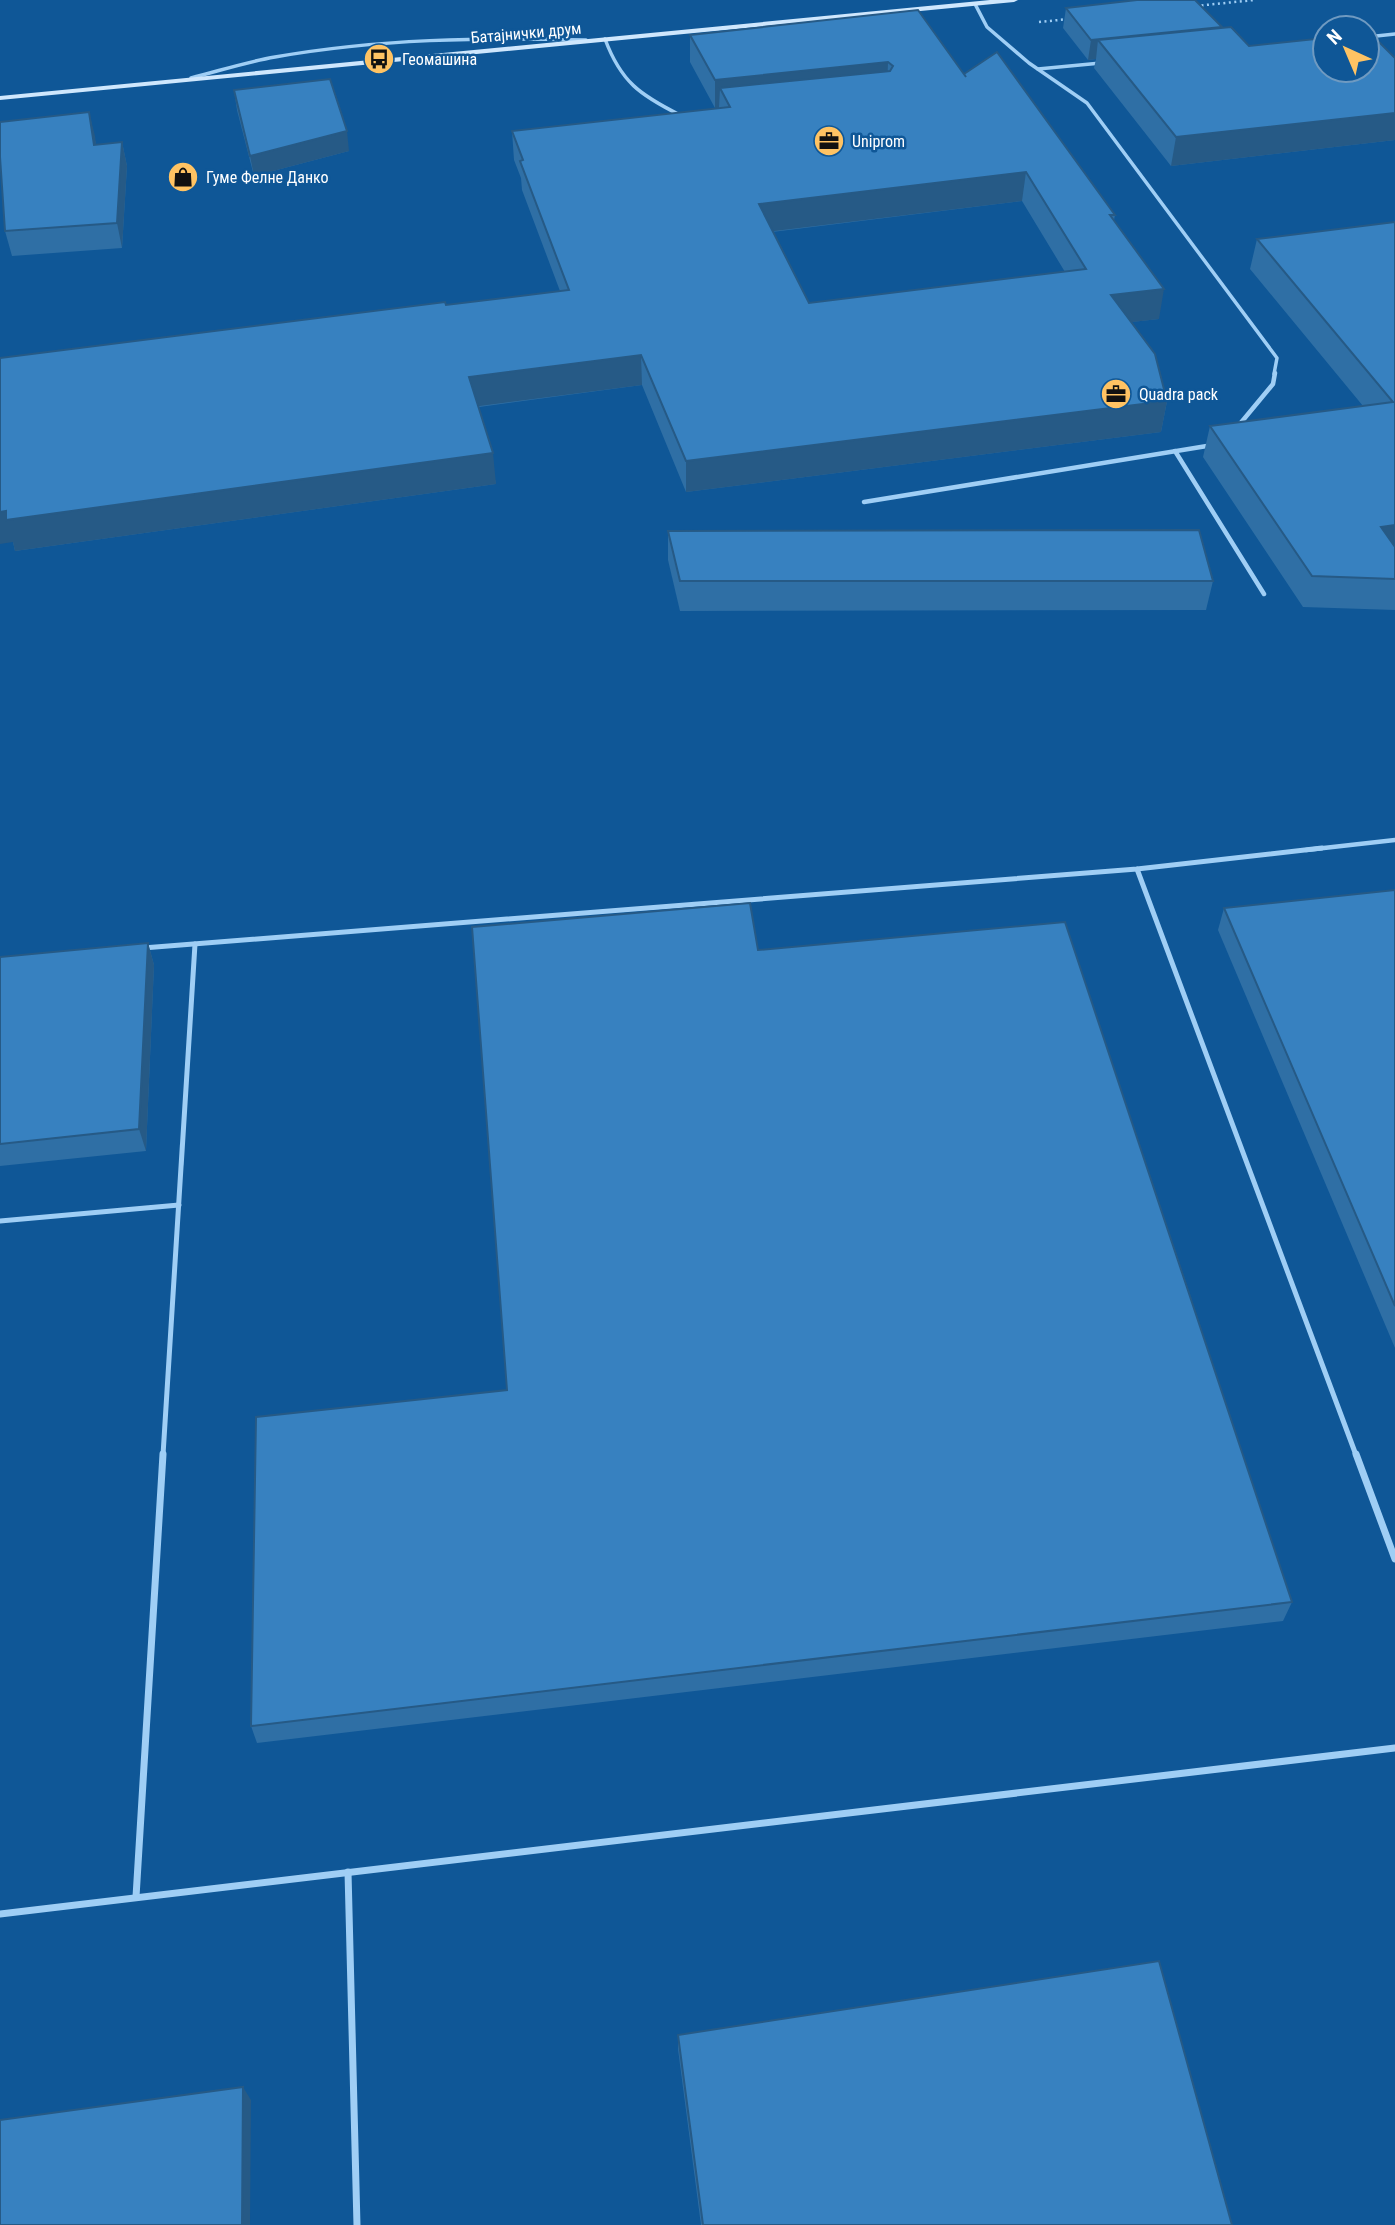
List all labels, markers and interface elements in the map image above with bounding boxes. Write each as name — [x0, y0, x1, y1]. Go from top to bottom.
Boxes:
north arrow — [1311, 14, 1381, 84]
street label: Батајнички друм — [470, 19, 582, 47]
text: N — [1322, 25, 1347, 49]
bus stop icon: Геомашина — [362, 42, 396, 76]
place label: Геомашина — [402, 50, 477, 69]
office icon: Uniprom — [812, 124, 846, 158]
place label: Uniprom — [852, 132, 905, 151]
shop icon: Гуме Фелне Данко — [166, 160, 200, 194]
place label: Гуме Фелне Данко — [206, 168, 329, 187]
office icon: Quadra pack — [1099, 377, 1133, 411]
place label: Quadra pack — [1139, 385, 1219, 404]

